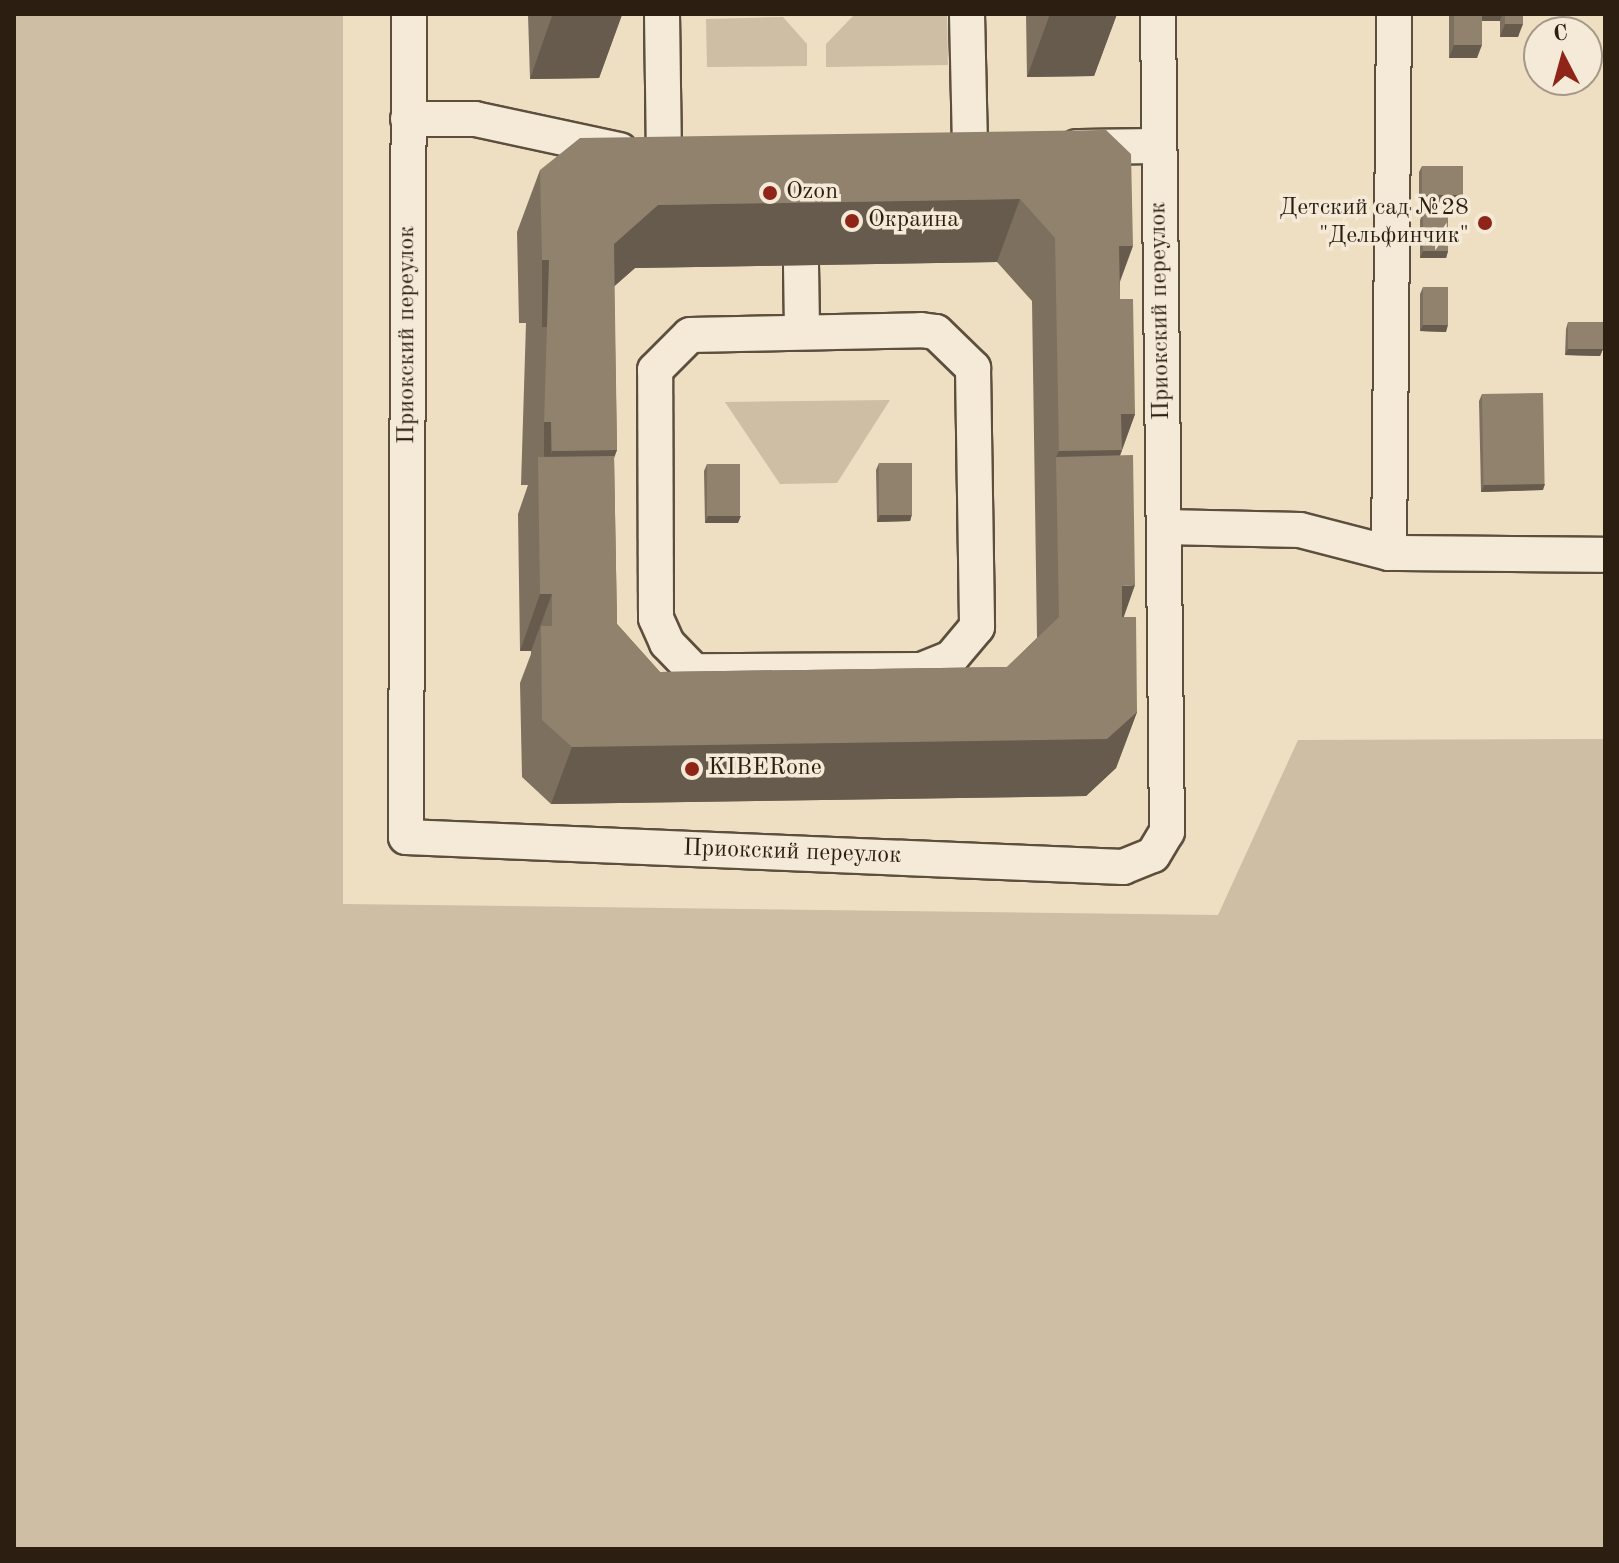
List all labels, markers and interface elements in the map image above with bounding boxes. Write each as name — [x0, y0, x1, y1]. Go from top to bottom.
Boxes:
north arrow — [1523, 16, 1603, 96]
text: С — [1552, 22, 1569, 46]
place label: Ozon — [786, 179, 838, 207]
marker: Ozon — [761, 184, 779, 202]
place label: Детский сад №28 "Дельфинчик" — [1280, 195, 1469, 251]
street label: Приокский переулок — [1145, 202, 1177, 420]
place label: Окраина — [868, 207, 959, 235]
marker: Окраина — [843, 212, 861, 230]
marker: Детский сад №28 "Дельфинчик" — [1476, 214, 1494, 232]
street label: Приокский переулок — [394, 226, 422, 444]
place label: KIBERone — [708, 755, 822, 783]
marker: KIBERone — [683, 760, 701, 778]
street label: Приокский переулок — [682, 835, 902, 871]

